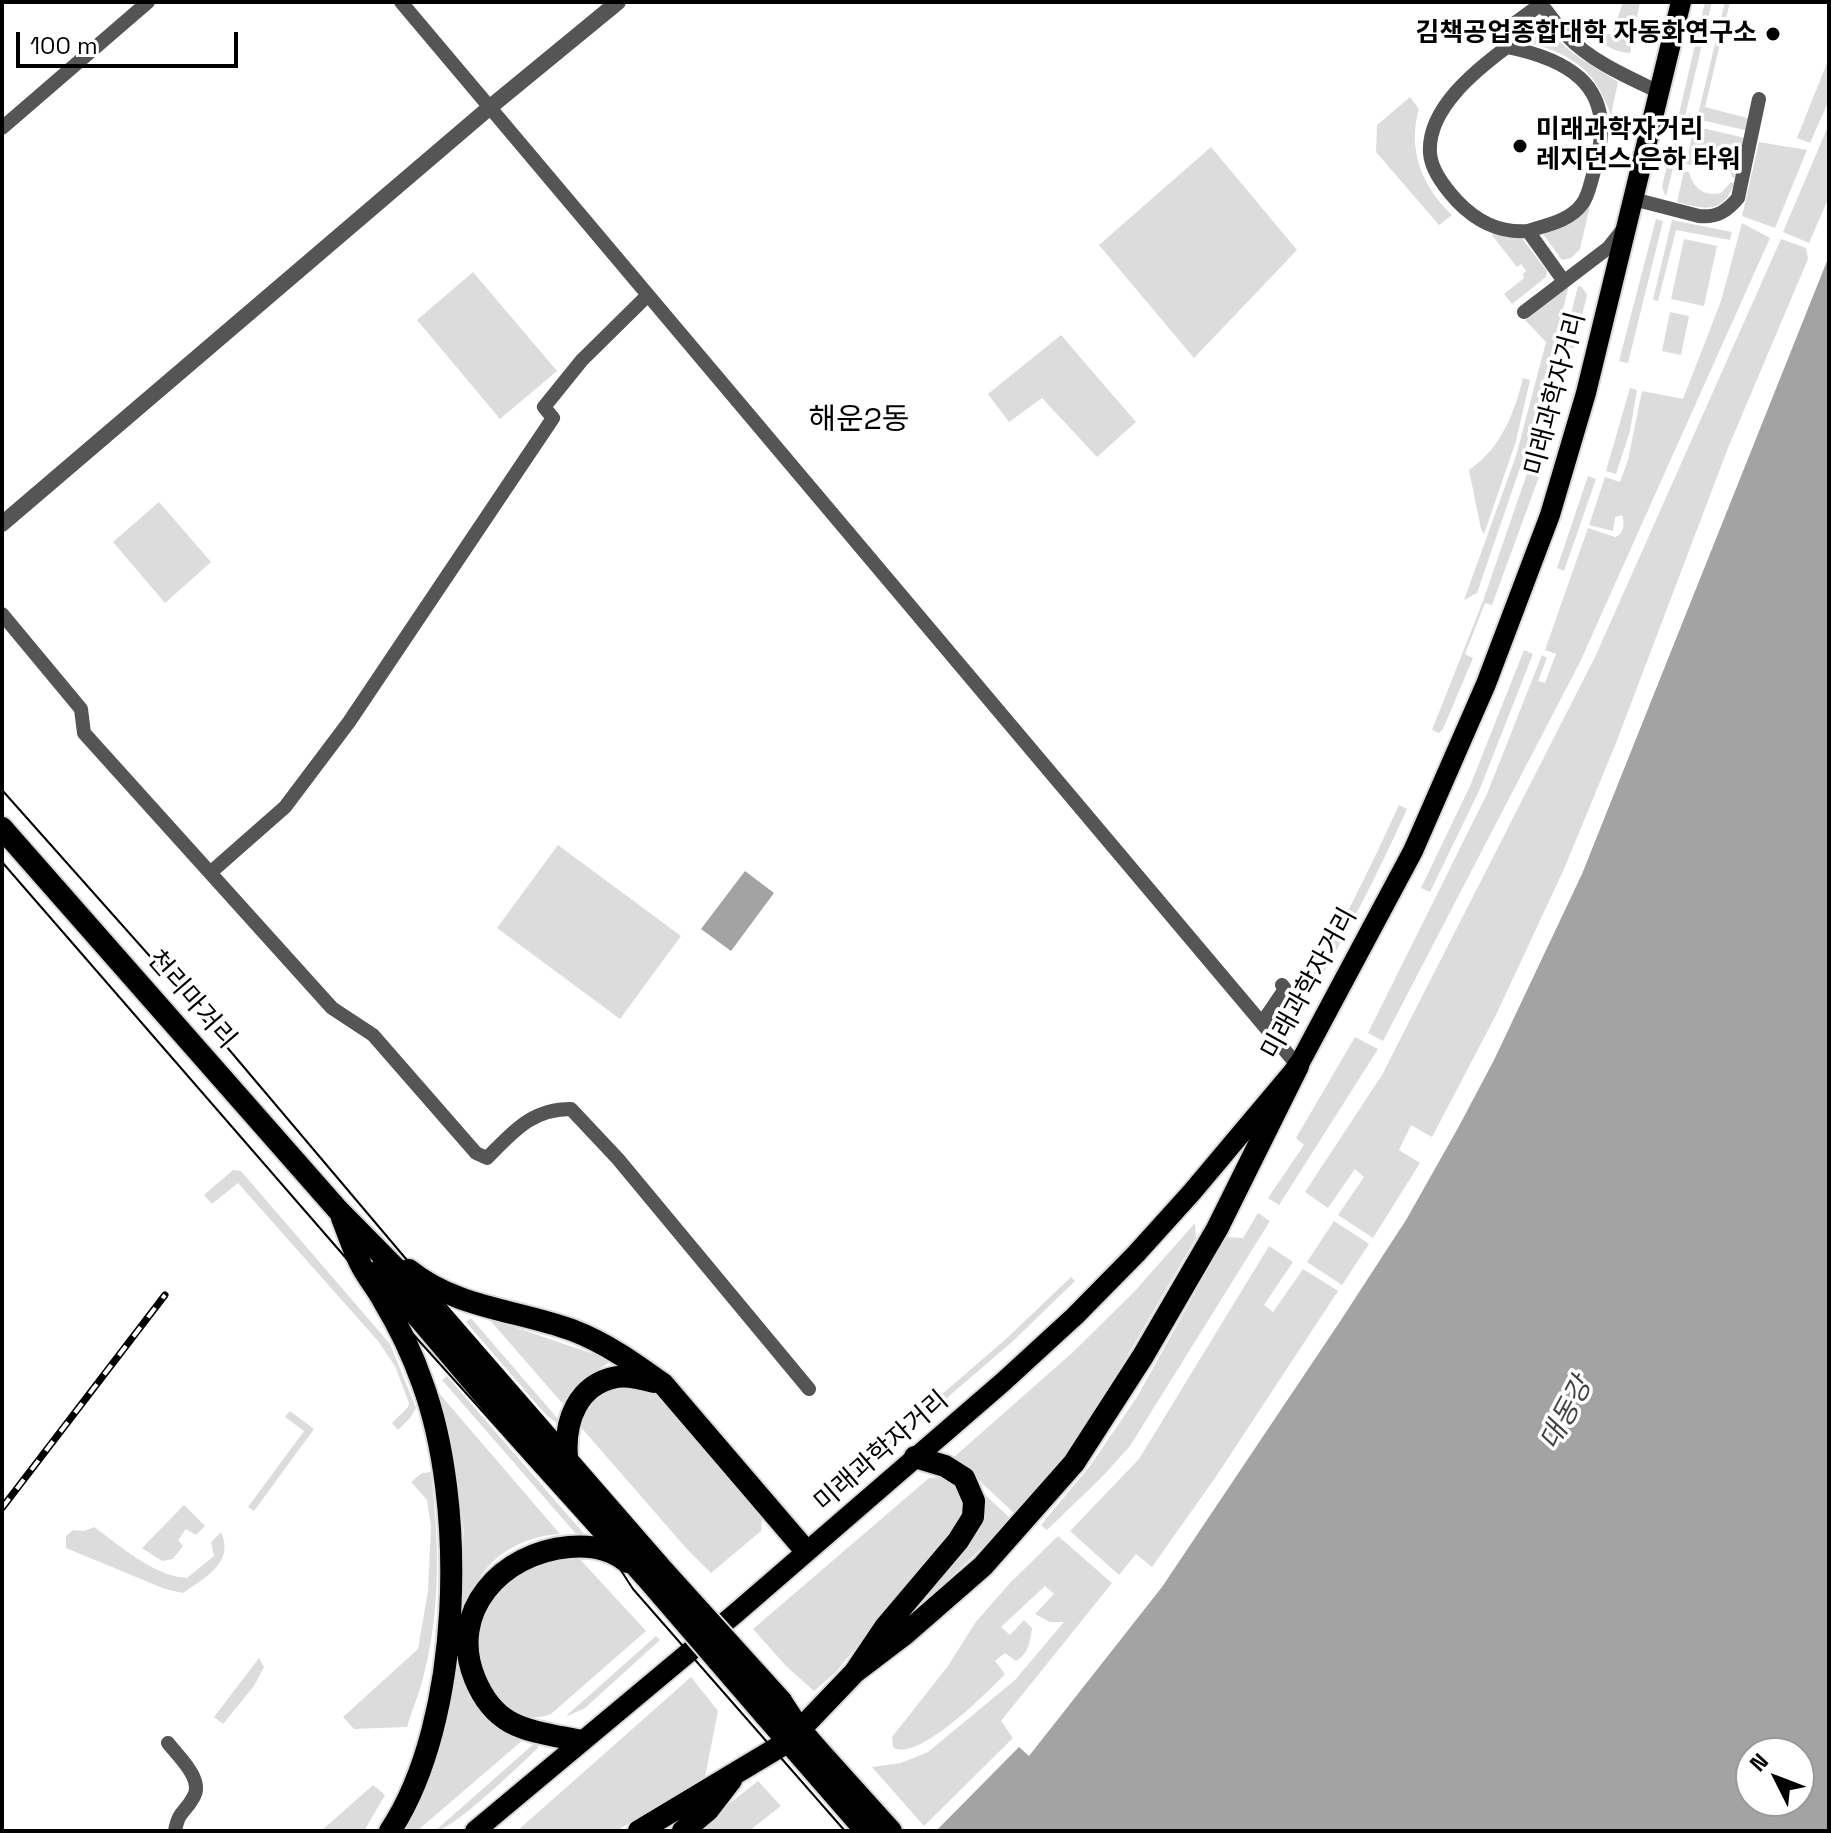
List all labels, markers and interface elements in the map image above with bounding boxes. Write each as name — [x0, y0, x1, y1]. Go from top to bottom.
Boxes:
scale bar — [20, 16, 242, 66]
place label: 김책공업종합대학 자동화연구소 — [1416, 18, 1757, 50]
marker: 김책공업종합대학 자동화연구소 — [1764, 25, 1782, 43]
text: 100 m — [30, 30, 98, 61]
place label: 미래과학자거리 레지던스 은하 타워 — [1536, 115, 1741, 176]
marker: 미래과학자거리 레지던스 은하 타워 — [1511, 137, 1529, 155]
street label: 미래과학자거리 — [1519, 309, 1593, 479]
district label: 해운2동 — [809, 403, 909, 439]
street label: 미래과학자거리 — [1256, 903, 1364, 1065]
street label: 천리마거리 — [140, 945, 242, 1055]
water label: 대동강 — [1534, 1372, 1600, 1456]
street label: 미래과학자거리 — [809, 1385, 955, 1519]
north arrow — [1735, 1737, 1815, 1817]
text: N — [1743, 1747, 1774, 1777]

